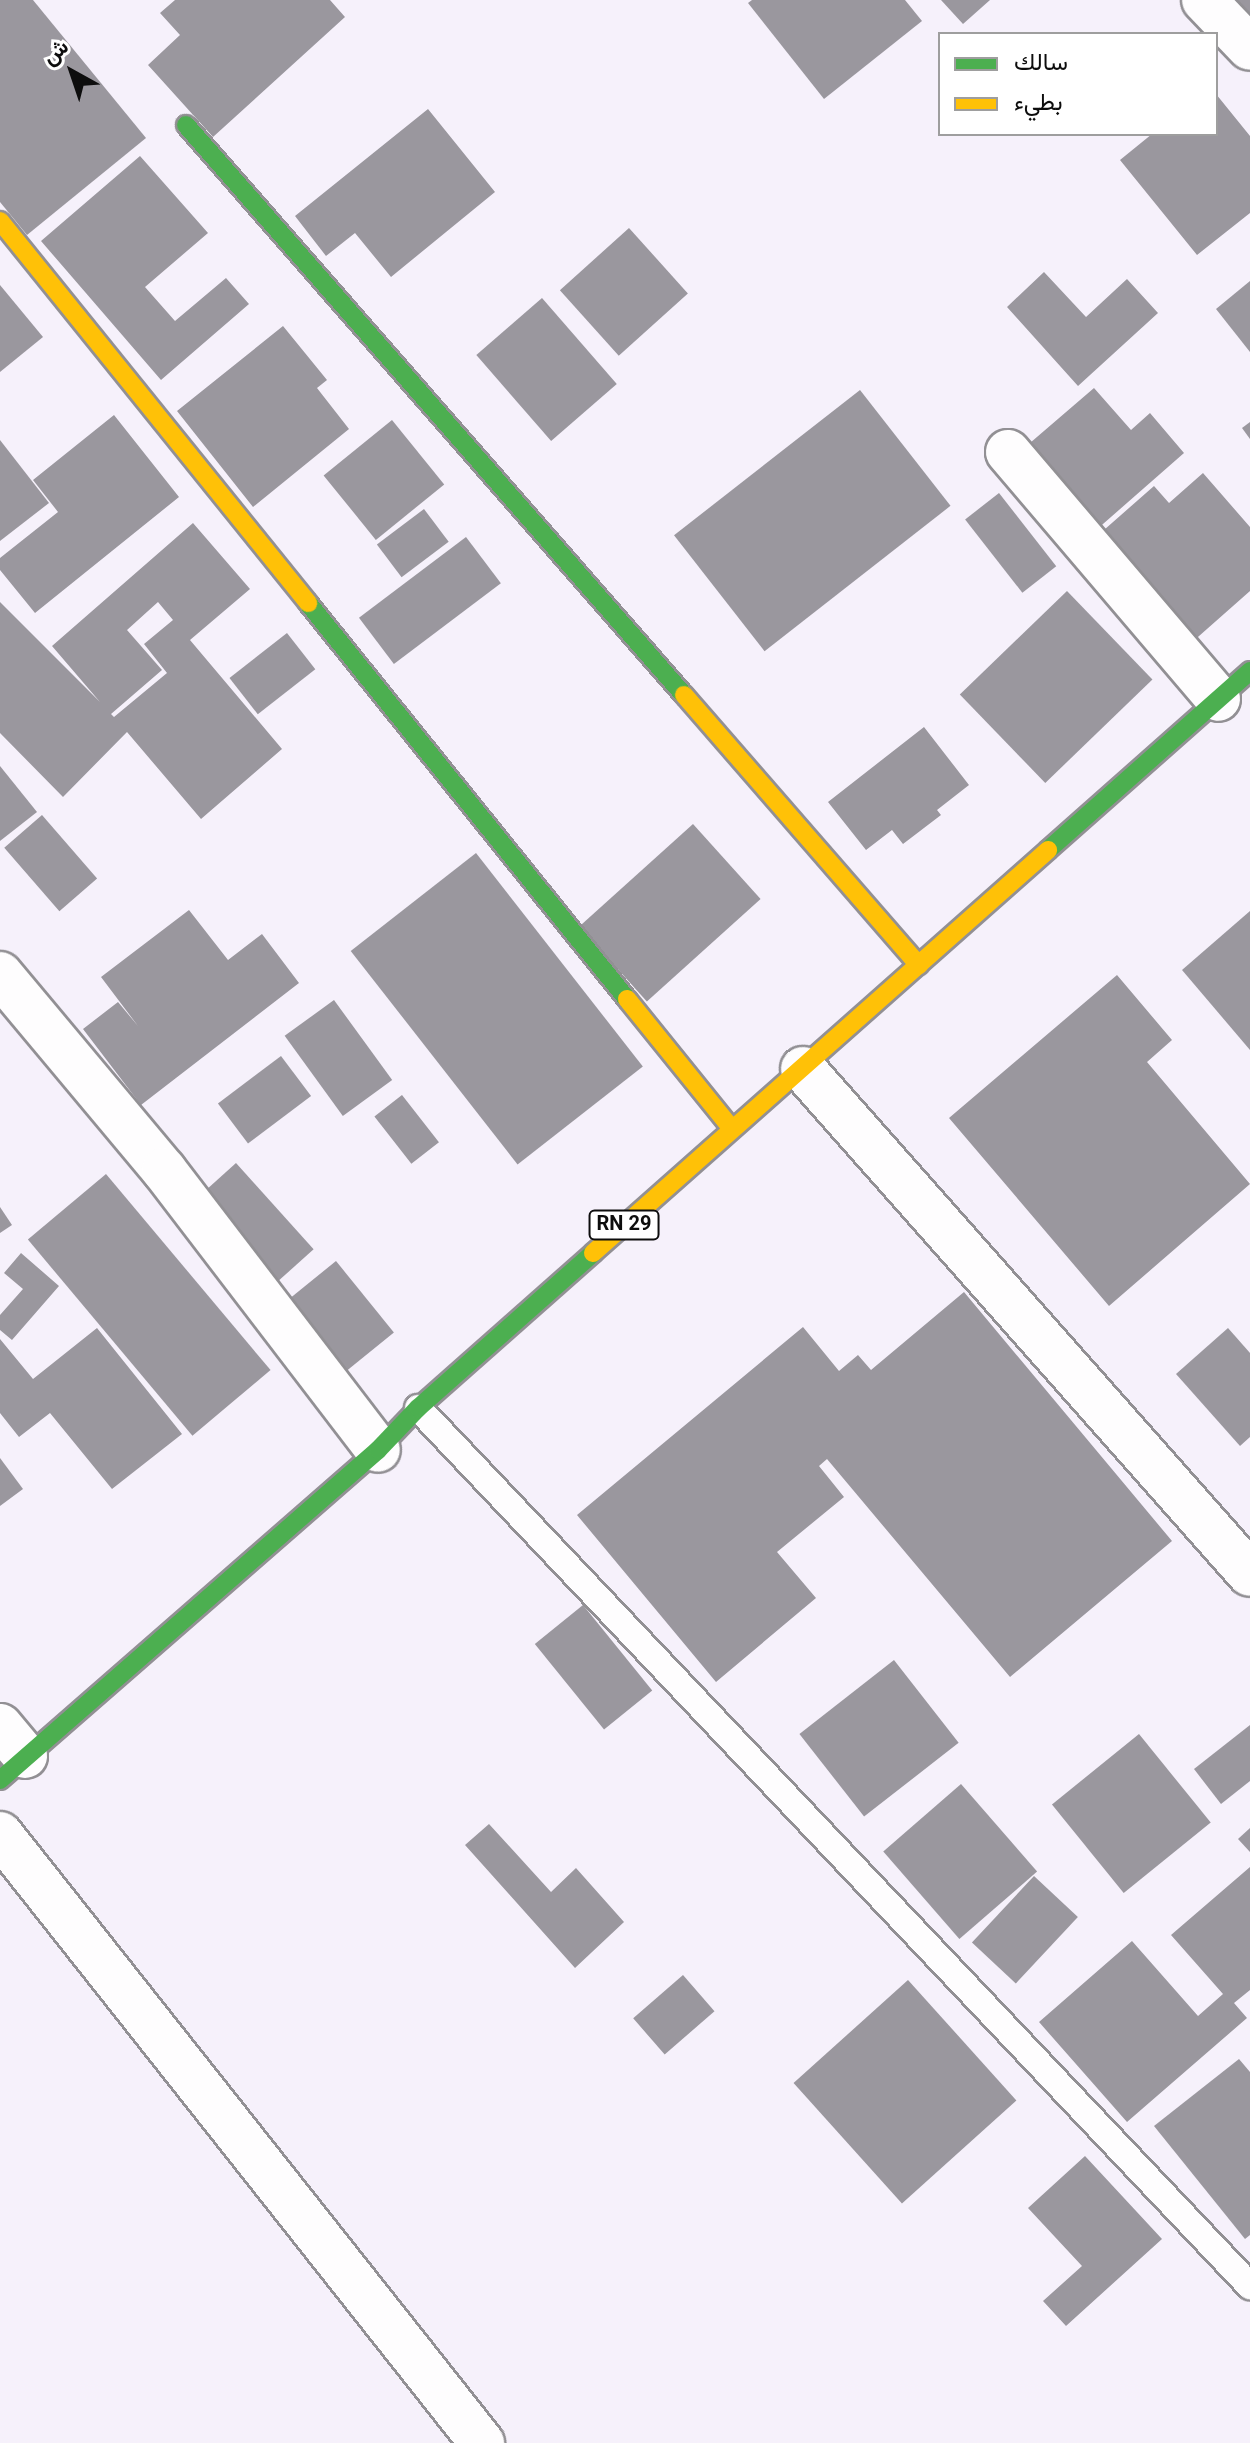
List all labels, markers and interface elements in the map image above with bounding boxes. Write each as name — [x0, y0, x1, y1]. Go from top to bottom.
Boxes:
text: ش — [35, 31, 78, 75]
north arrow — [32, 32, 112, 112]
legend — [938, 32, 1218, 136]
text: سالك — [1014, 45, 1068, 83]
text: بطيء — [1014, 85, 1063, 123]
road number: RN 29 — [588, 1209, 660, 1241]

